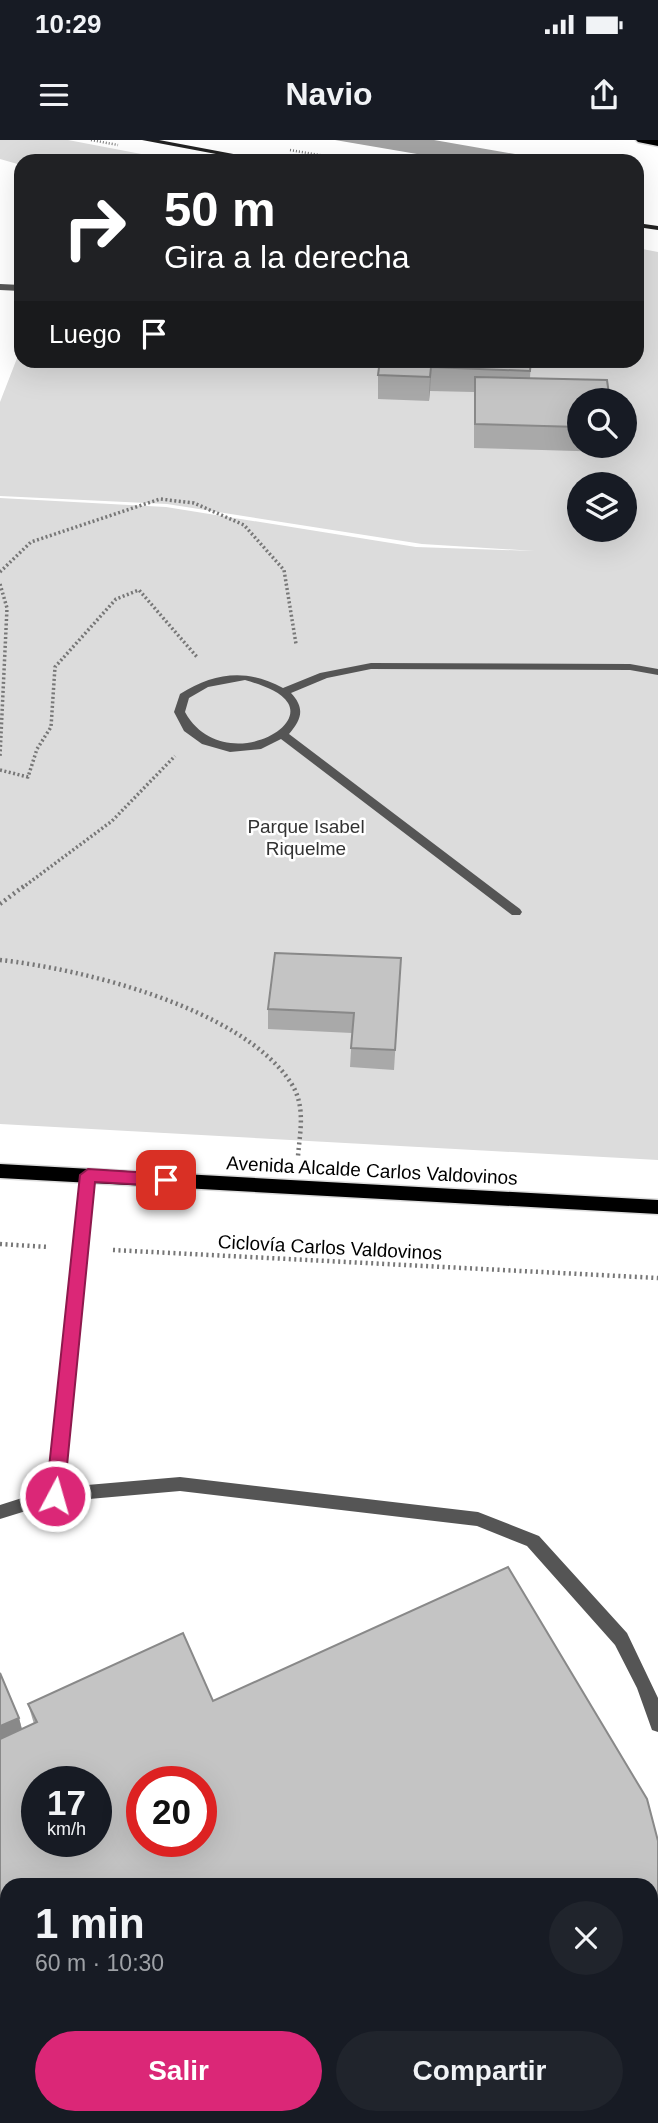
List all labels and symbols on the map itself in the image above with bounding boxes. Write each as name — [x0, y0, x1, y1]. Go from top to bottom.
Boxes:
park label: Parque Isabel Riquelme — [247, 816, 365, 859]
pin — [136, 1150, 196, 1210]
street label: Avenida Alcalde Carlos Valdovinos — [226, 1152, 518, 1189]
street label: Ciclovía Carlos Valdovinos — [217, 1231, 443, 1264]
position arrow — [18, 1459, 92, 1533]
speed limit sign: 20 — [126, 1766, 217, 1857]

